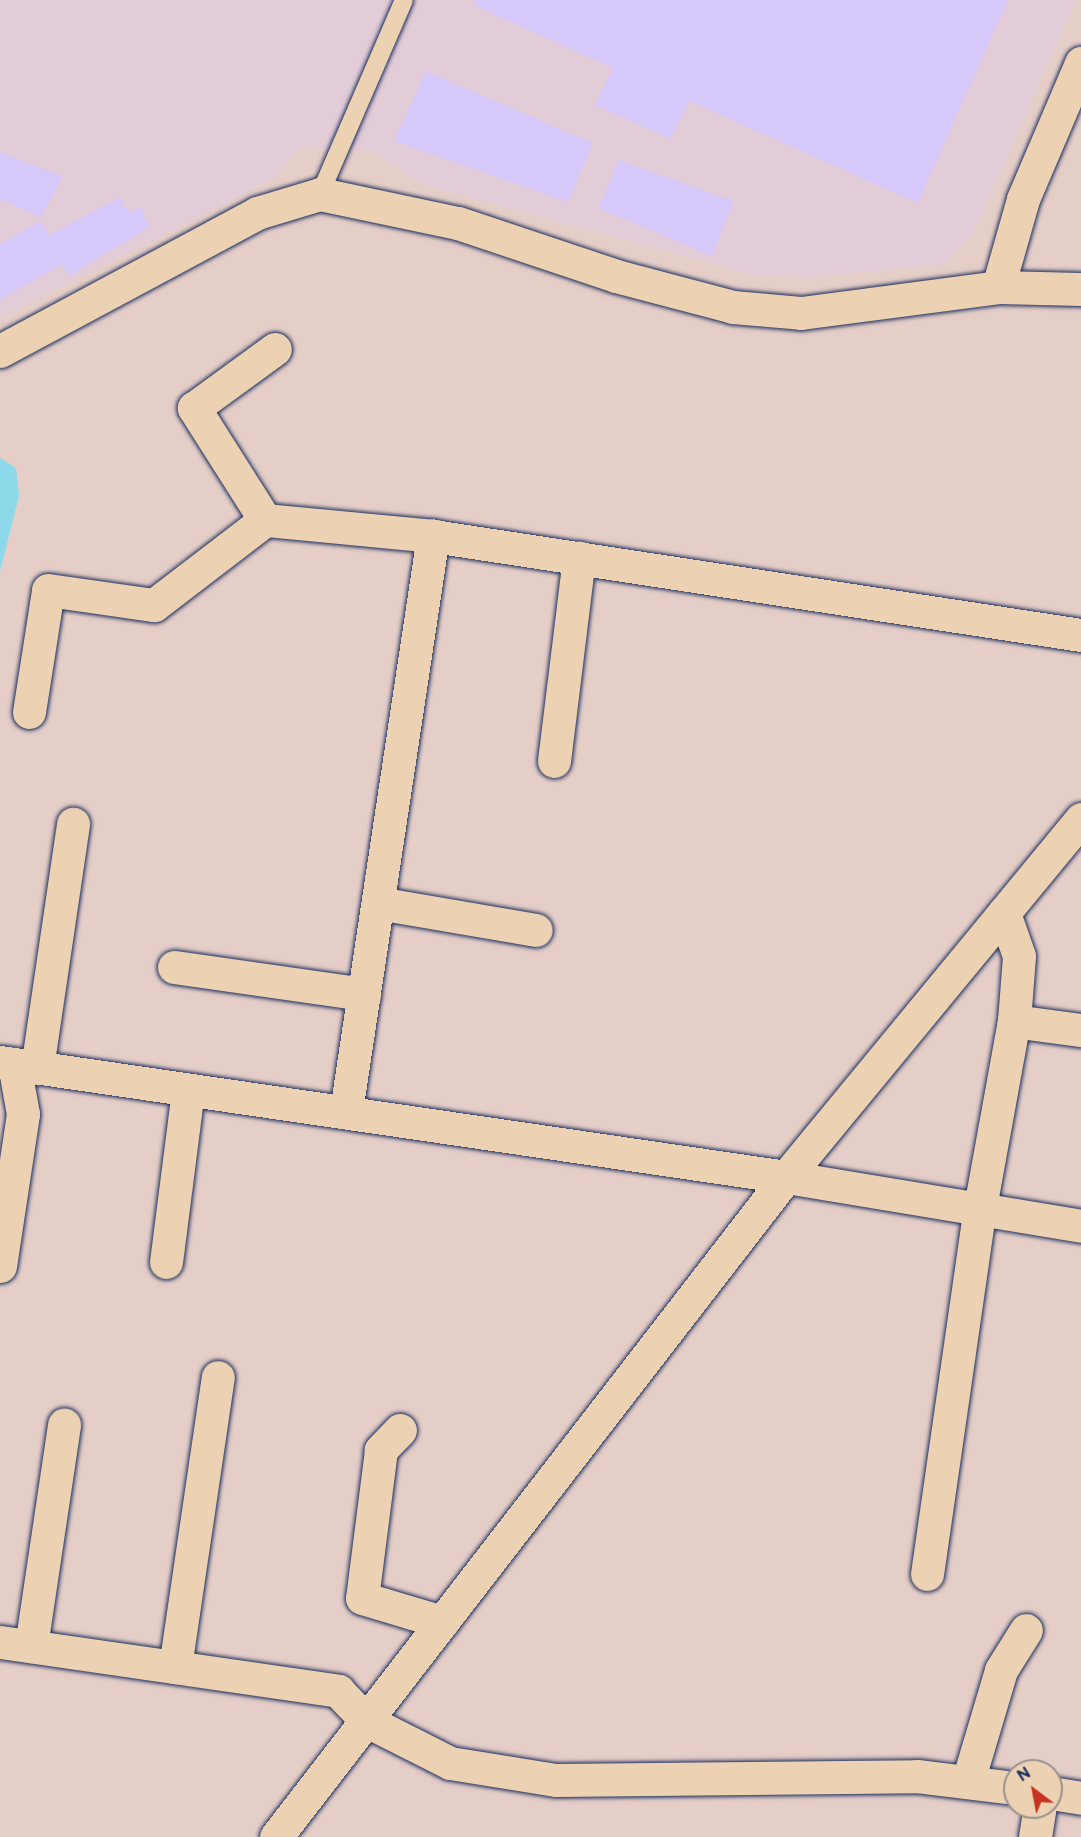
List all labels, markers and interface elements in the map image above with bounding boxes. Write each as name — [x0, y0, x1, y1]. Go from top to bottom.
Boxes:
north arrow — [1003, 1759, 1063, 1819]
text: N — [1014, 1764, 1034, 1786]

